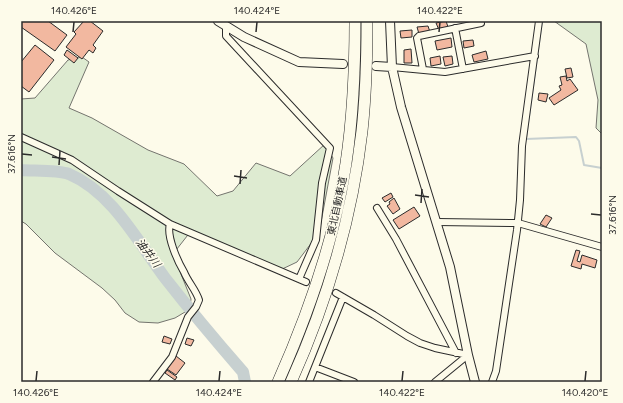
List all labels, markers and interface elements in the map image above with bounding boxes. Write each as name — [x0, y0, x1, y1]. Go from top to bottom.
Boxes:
text: 140.426°E — [51, 4, 97, 17]
text: 140.424°E — [234, 4, 280, 17]
text: 140.422°E — [417, 4, 463, 17]
text: 37.616°N — [5, 134, 18, 174]
street label: 東北自動車道 — [324, 175, 350, 237]
text: 37.616°N — [606, 195, 619, 235]
water label: 油井川 — [133, 236, 164, 271]
text: 140.426°E — [13, 386, 59, 399]
text: 140.424°E — [196, 386, 242, 399]
text: 140.422°E — [379, 386, 425, 399]
text: 140.420°E — [562, 386, 608, 399]

